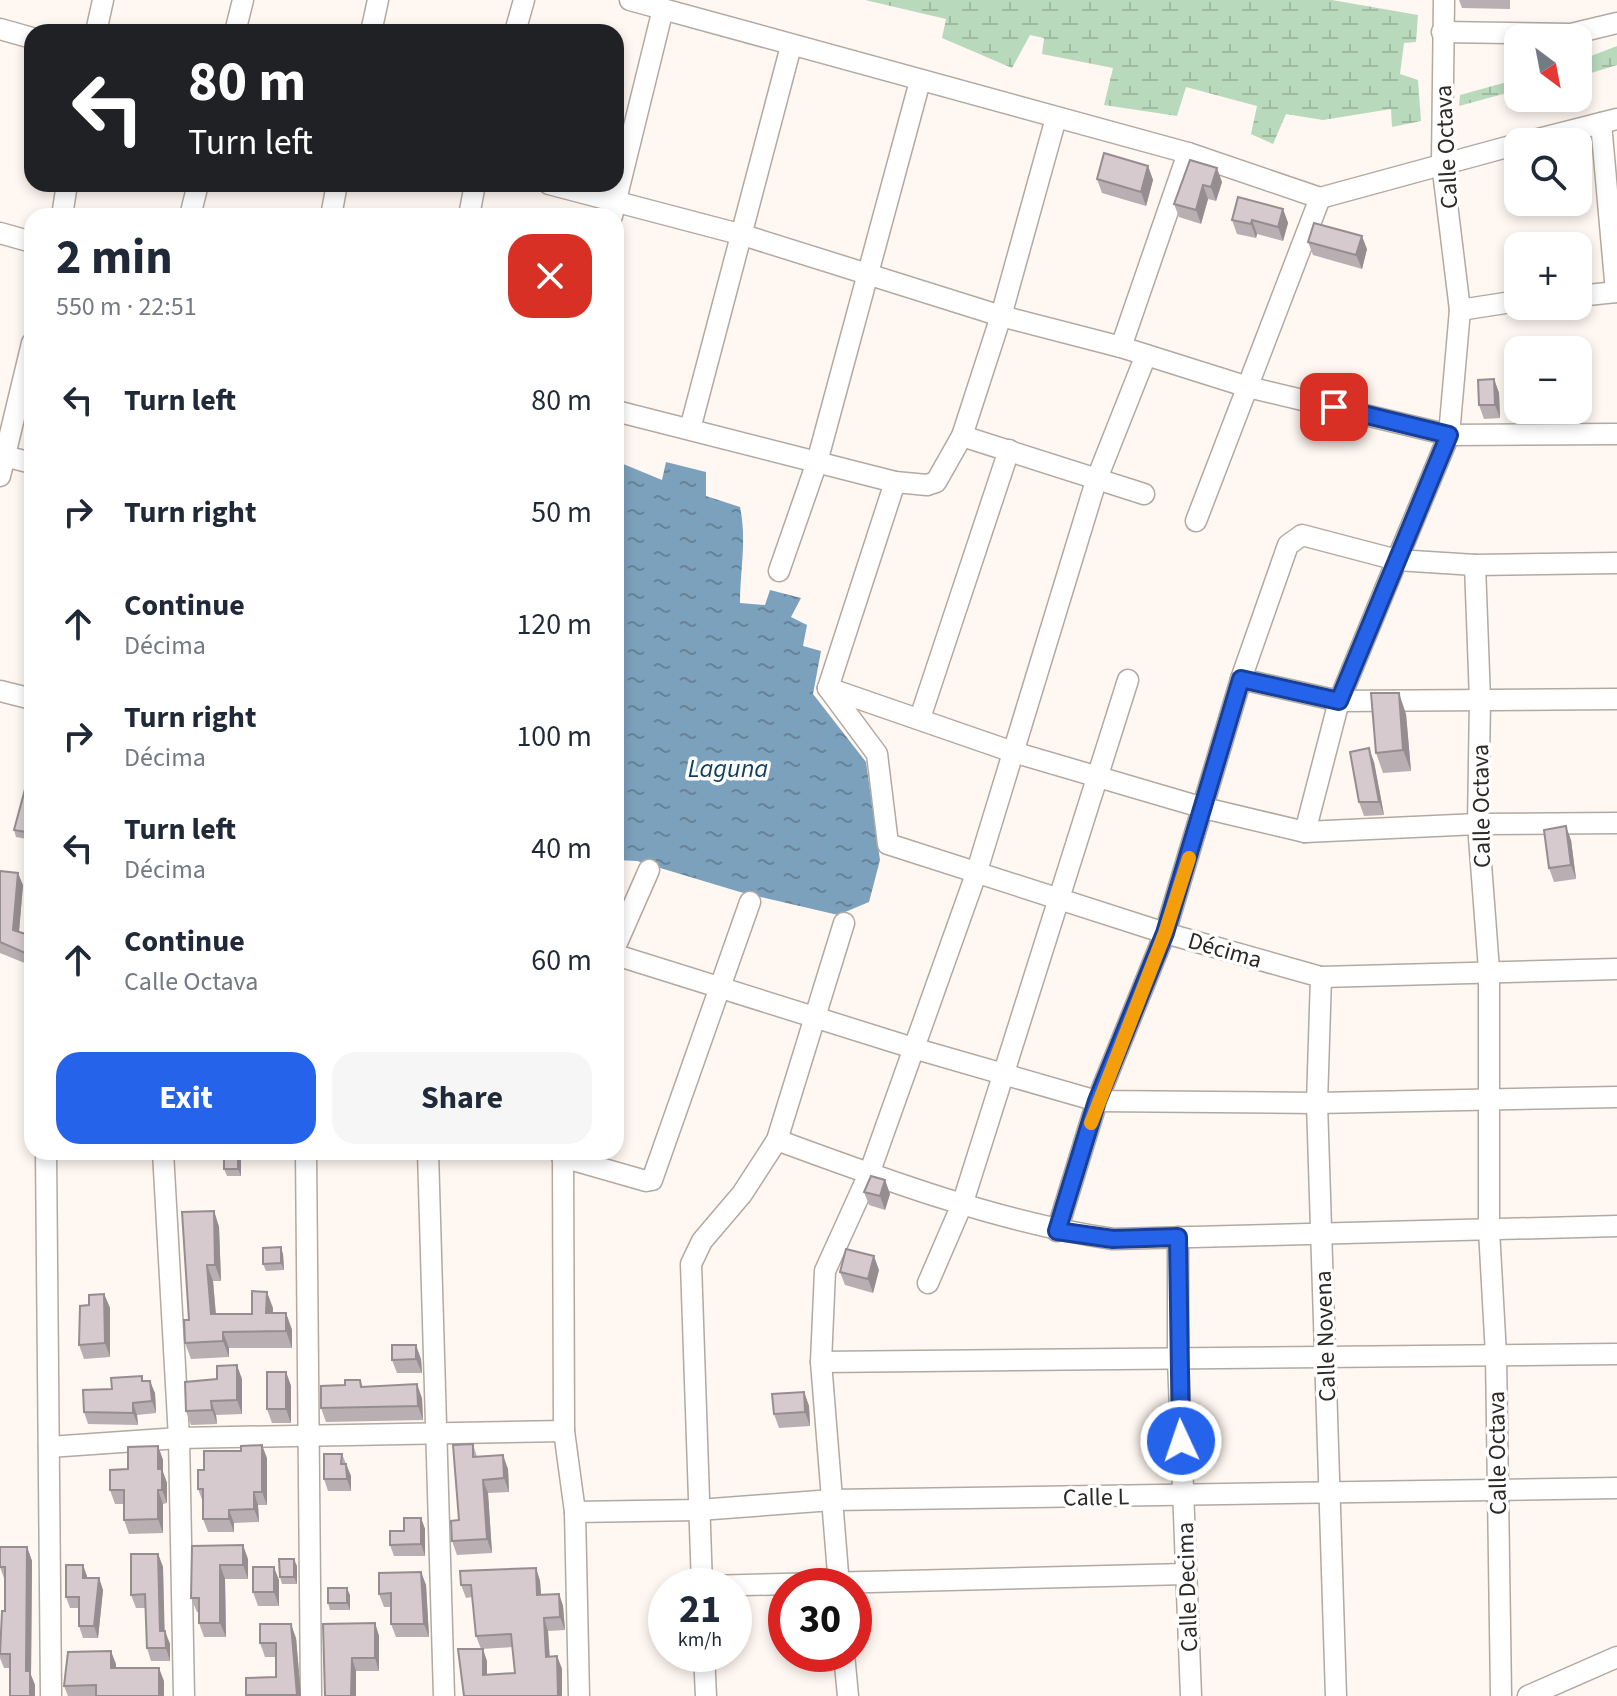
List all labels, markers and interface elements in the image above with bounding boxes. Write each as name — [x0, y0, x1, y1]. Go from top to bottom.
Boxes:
north arrow — [1504, 24, 1592, 112]
map controls — [1504, 24, 1592, 424]
text: 80 m — [188, 43, 306, 122]
icon: left — [56, 56, 160, 160]
street label: Calle Octava — [1426, 84, 1467, 210]
text: Turn left — [188, 117, 313, 168]
button: search — [1504, 128, 1592, 216]
text: 2 min — [56, 224, 173, 292]
button: + — [1504, 232, 1592, 320]
button: close — [508, 234, 592, 318]
text: 550 m · 22:51 — [56, 288, 197, 325]
button: − — [1504, 336, 1592, 424]
pin — [1300, 373, 1368, 441]
icon: left — [56, 378, 100, 422]
text: Turn left — [124, 379, 236, 422]
text: 80 m — [531, 379, 592, 422]
icon: arrive — [1312, 385, 1356, 429]
icon: right — [56, 490, 100, 534]
text: Turn right — [124, 491, 256, 534]
text: 50 m — [531, 491, 592, 534]
text: Continue — [124, 584, 245, 627]
icon: ahead — [56, 602, 100, 646]
text: 120 m — [516, 603, 592, 646]
text: Décima — [124, 627, 206, 664]
text: Turn right — [124, 696, 256, 739]
icon: right — [56, 714, 100, 758]
text: 100 m — [516, 715, 592, 758]
text: Décima — [124, 739, 206, 776]
street label: Calle Octava — [1463, 744, 1500, 868]
water label: Laguna — [688, 750, 768, 787]
text: Turn left — [124, 808, 236, 851]
icon: left — [56, 826, 100, 870]
text: 40 m — [531, 827, 592, 870]
text: Décima — [124, 851, 206, 888]
text: Continue — [124, 920, 245, 963]
street label: Décima — [1184, 923, 1266, 978]
icon: ahead — [56, 938, 100, 982]
text: 60 m — [531, 939, 592, 982]
text: Calle Octava — [124, 963, 258, 1000]
button: Exit — [56, 1052, 316, 1144]
button: Share — [332, 1052, 592, 1144]
street label: Calle Novena — [1306, 1270, 1345, 1402]
street label: Calle Octava — [1479, 1391, 1516, 1515]
position arrow — [1139, 1399, 1223, 1483]
street label: Calle L — [1062, 1479, 1130, 1516]
street label: Calle Decima — [1168, 1521, 1207, 1653]
speed limit sign: 30 — [768, 1568, 872, 1672]
text: 21 — [679, 1581, 721, 1638]
text: km/h — [678, 1626, 722, 1654]

